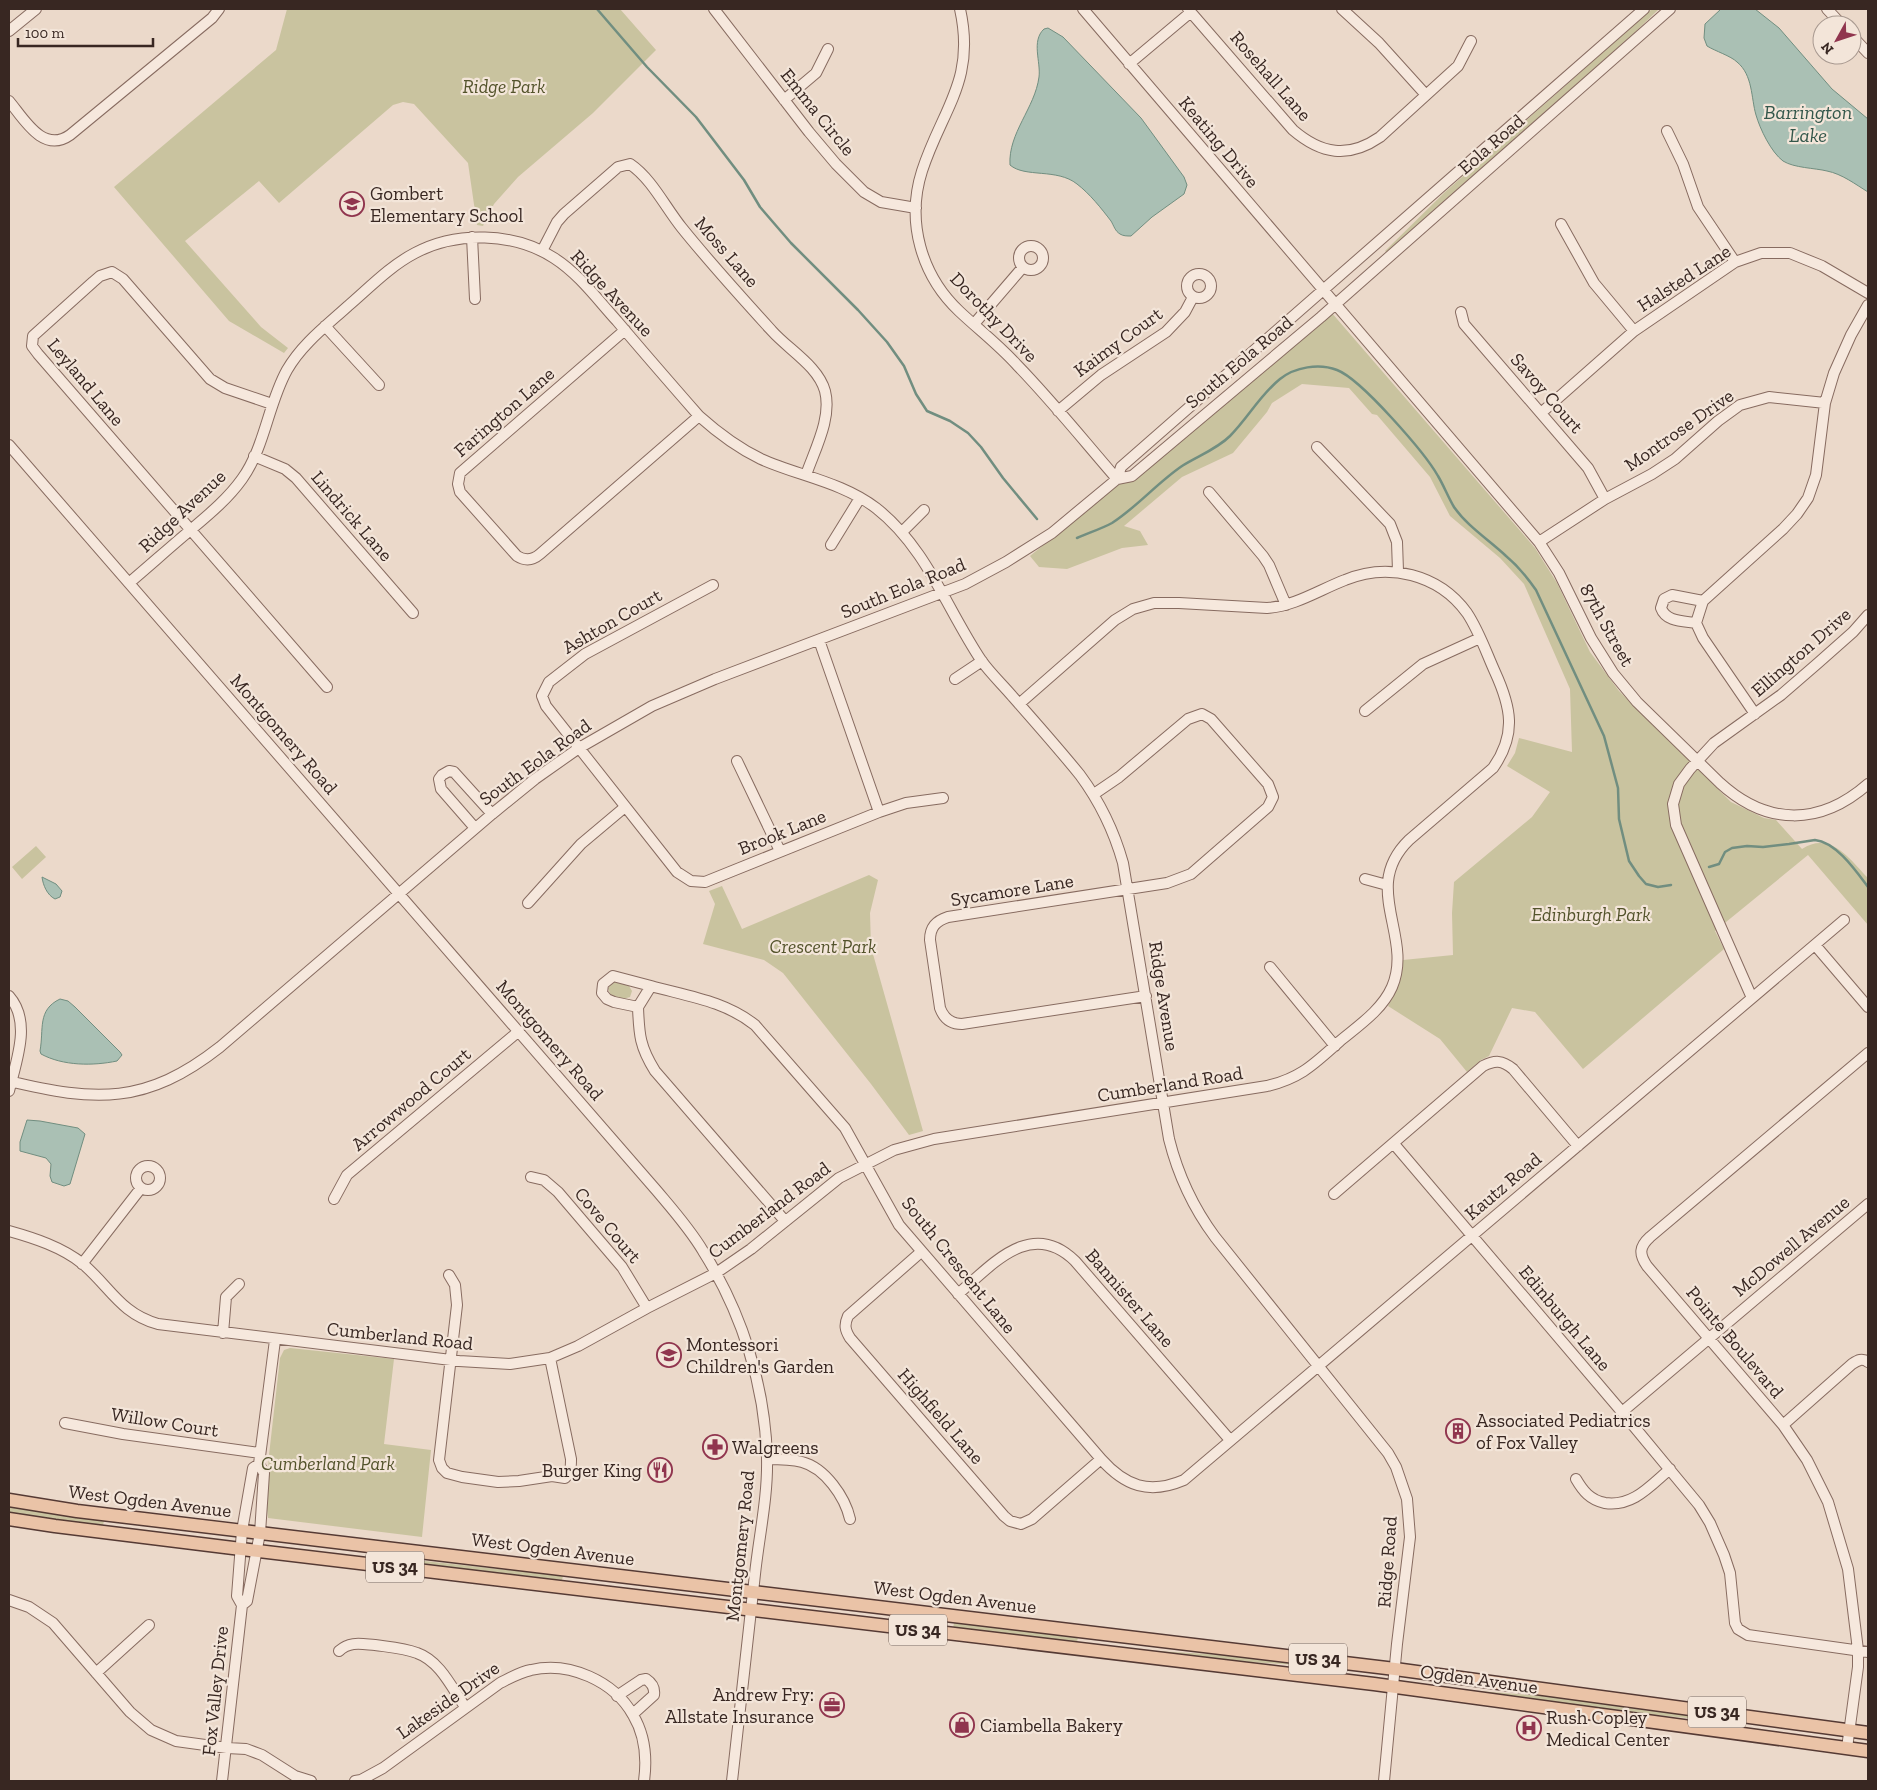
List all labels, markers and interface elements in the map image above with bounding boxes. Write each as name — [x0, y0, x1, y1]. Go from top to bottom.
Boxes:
scale bar — [18, 15, 152, 47]
north arrow — [1812, 15, 1862, 65]
text: 100 m — [25, 24, 64, 42]
street label: Rosehall Lane — [1226, 26, 1316, 126]
text: N — [1817, 38, 1837, 58]
street label: Emma Circle — [776, 64, 860, 160]
park label: Ridge Park — [462, 75, 546, 98]
street label: Keating Drive — [1174, 91, 1264, 193]
water label: Barrington Lake — [1764, 100, 1852, 147]
street label: Eola Road — [1453, 109, 1529, 179]
place label: Gombert Elementary School — [370, 182, 523, 227]
school or university icon: Gombert Elementary School — [339, 191, 365, 217]
street label: Moss Lane — [690, 212, 764, 292]
street label: Halsted Lane — [1633, 239, 1735, 317]
street label: Ridge Avenue — [566, 245, 658, 341]
street label: Dorothy Drive — [945, 267, 1043, 367]
street label: Kaimy Court — [1069, 302, 1167, 382]
street label: South Eola Road — [1181, 310, 1298, 413]
street label: Leyland Lane — [43, 333, 129, 431]
street label: Savoy Court — [1506, 348, 1588, 438]
street label: Farington Lane — [449, 362, 559, 462]
street label: Montrose Drive — [1620, 384, 1738, 476]
street label: Ridge Avenue — [134, 465, 230, 557]
street label: Lindrick Lane — [306, 466, 398, 566]
street label: South Eola Road — [837, 552, 969, 624]
street label: 87th Street — [1575, 580, 1639, 670]
street label: Ashton Court — [558, 583, 666, 659]
street label: Ellington Drive — [1746, 602, 1856, 702]
street label: Montgomery Road — [225, 669, 343, 799]
street label: South Eola Road — [475, 713, 596, 810]
street label: Brook Lane — [735, 804, 829, 860]
street label: Sycamore Lane — [949, 869, 1075, 911]
park label: Edinburgh Park — [1531, 903, 1651, 926]
park label: Crescent Park — [770, 935, 876, 958]
street label: Ridge Avenue — [1144, 940, 1184, 1053]
street label: Montgomery Road — [491, 975, 609, 1105]
street label: Arrowwood Court — [347, 1042, 475, 1156]
street label: Cumberland Road — [1096, 1061, 1245, 1107]
street label: Kautz Road — [1460, 1147, 1546, 1225]
street label: Cumberland Road — [703, 1156, 835, 1263]
street label: Cove Court — [570, 1182, 646, 1268]
street label: McDowell Avenue — [1728, 1191, 1854, 1301]
street label: South Crescent Lane — [897, 1192, 1021, 1338]
street label: Bannister Lane — [1081, 1244, 1179, 1352]
street label: Edinburgh Lane — [1514, 1260, 1616, 1376]
street label: Pointe Boulevard — [1681, 1281, 1789, 1403]
street label: Cumberland Road — [326, 1317, 475, 1355]
place label: Montessori Children's Garden — [686, 1333, 834, 1378]
school or university icon: Montessori Children's Garden — [656, 1342, 682, 1368]
street label: Highfield Lane — [893, 1363, 989, 1469]
street label: Willow Court — [110, 1402, 220, 1442]
place label: Associated Pediatrics of Fox Valley — [1476, 1409, 1651, 1454]
building icon: Associated Pediatrics of Fox Valley — [1445, 1418, 1471, 1444]
pharmacy icon: Walgreens — [702, 1434, 728, 1460]
place label: Walgreens — [732, 1436, 819, 1459]
park label: Cumberland Park — [261, 1452, 395, 1475]
restaurant icon: Burger King — [647, 1457, 673, 1483]
place label: Burger King — [542, 1459, 643, 1482]
street label: Montgomery Road — [721, 1469, 759, 1623]
street label: West Ogden Avenue — [67, 1480, 233, 1522]
street label: Ridge Road — [1372, 1515, 1402, 1609]
street label: West Ogden Avenue — [470, 1528, 636, 1570]
road number: US 34 — [366, 1551, 424, 1582]
street label: West Ogden Avenue — [872, 1576, 1038, 1618]
road number: US 34 — [889, 1614, 947, 1646]
street label: Fox Valley Drive — [197, 1625, 233, 1757]
road number: US 34 — [1289, 1644, 1347, 1675]
street label: Lakeside Drive — [392, 1656, 504, 1744]
street label: Ogden Avenue — [1419, 1659, 1539, 1699]
place label: Andrew Fry: Allstate Insurance — [665, 1683, 814, 1728]
office icon: Andrew Fry: Allstate Insurance — [819, 1692, 845, 1718]
road number: US 34 — [1688, 1696, 1746, 1728]
place label: Rush Copley Medical Center — [1546, 1706, 1670, 1751]
shop icon: Ciambella Bakery — [949, 1712, 975, 1738]
place label: Ciambella Bakery — [980, 1714, 1123, 1737]
hospital icon: Rush Copley Medical Center — [1516, 1715, 1542, 1741]

